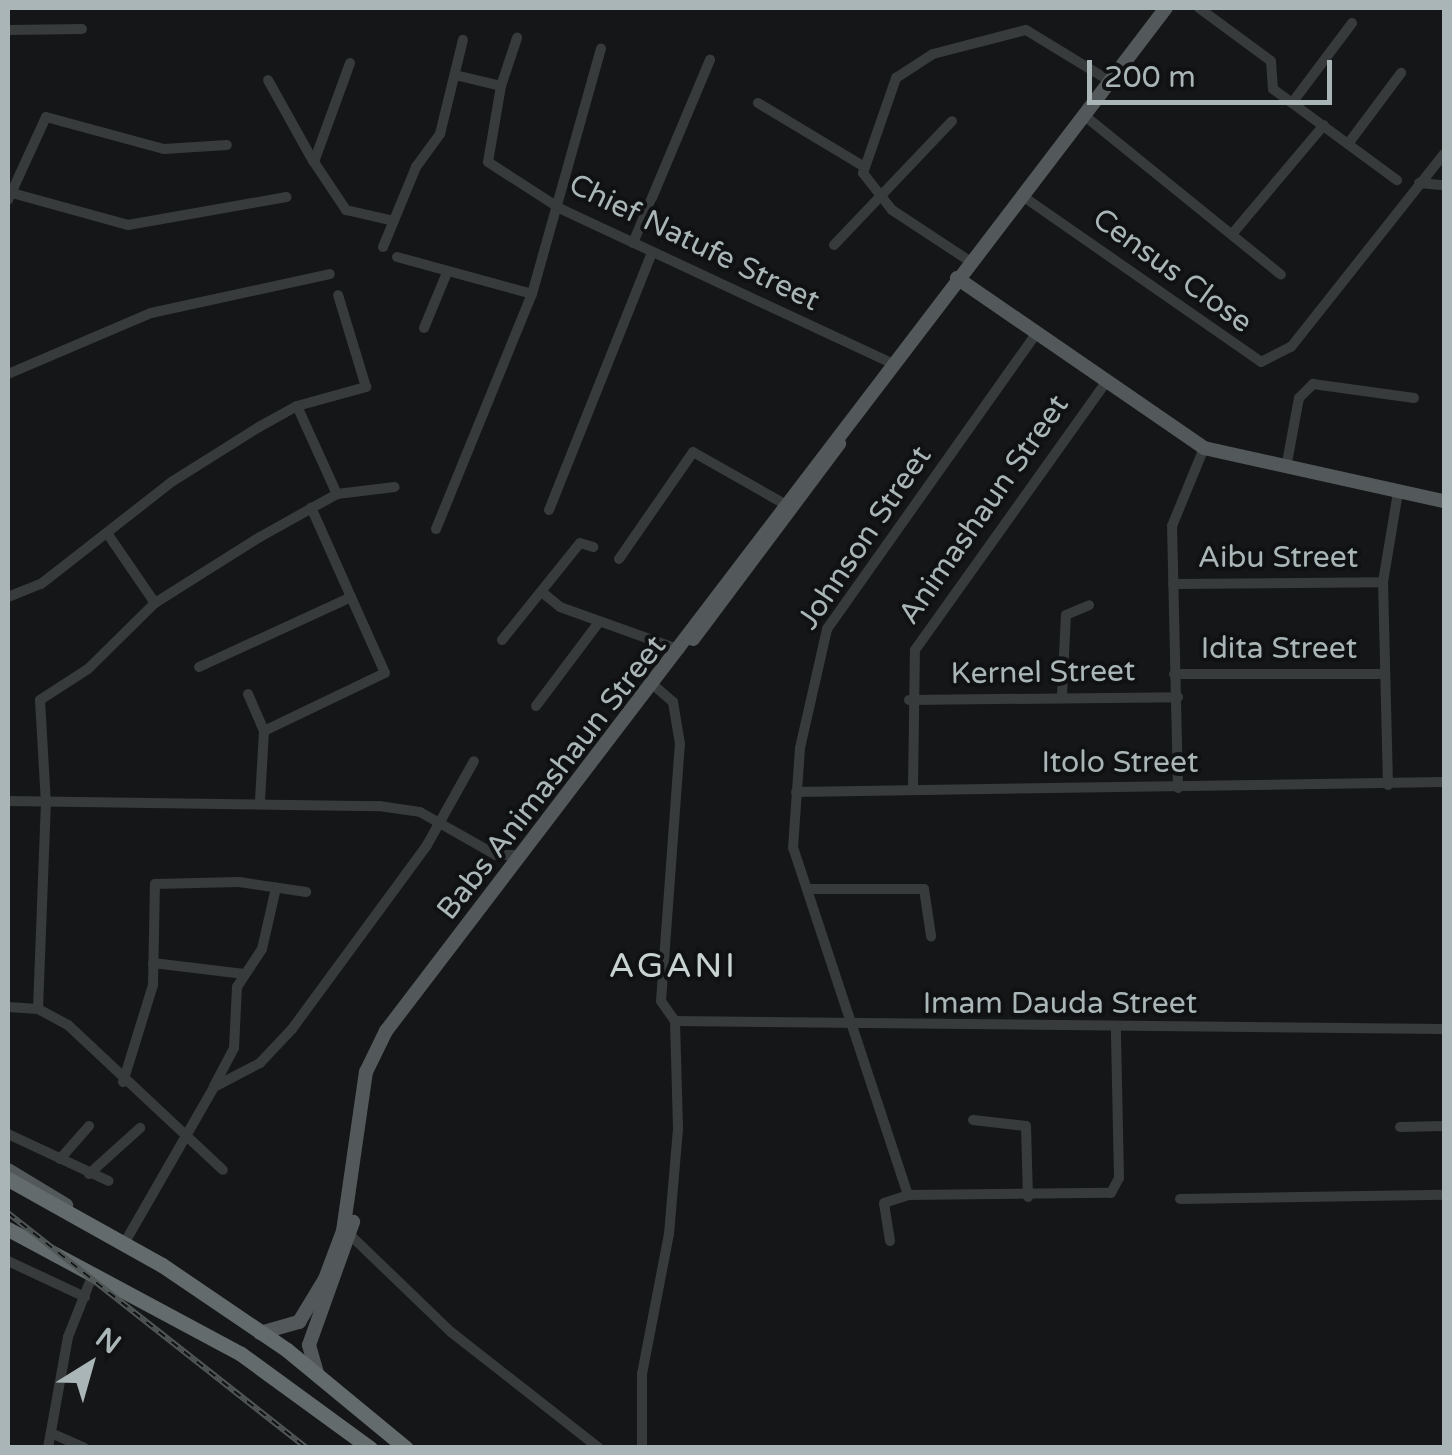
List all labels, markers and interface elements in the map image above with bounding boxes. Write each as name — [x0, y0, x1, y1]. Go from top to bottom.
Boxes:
scale bar — [1092, 40, 1337, 102]
text: 200 m — [1104, 59, 1196, 96]
street label: Chief Natufe Street — [563, 167, 825, 319]
street label: Census Close — [1085, 201, 1259, 341]
street label: Animashaun Street — [891, 388, 1077, 632]
street label: Johnson Street — [790, 440, 940, 636]
street label: Aibu Street — [1198, 540, 1358, 576]
street label: Babs Animashaun Street — [430, 629, 674, 927]
street label: Idita Street — [1201, 631, 1357, 667]
street label: Kernel Street — [950, 653, 1136, 693]
street label: Itolo Street — [1042, 745, 1198, 781]
district label: AGANI — [609, 945, 737, 987]
street label: Imam Dauda Street — [923, 986, 1197, 1022]
north arrow — [40, 1315, 140, 1415]
text: N — [89, 1321, 127, 1361]

